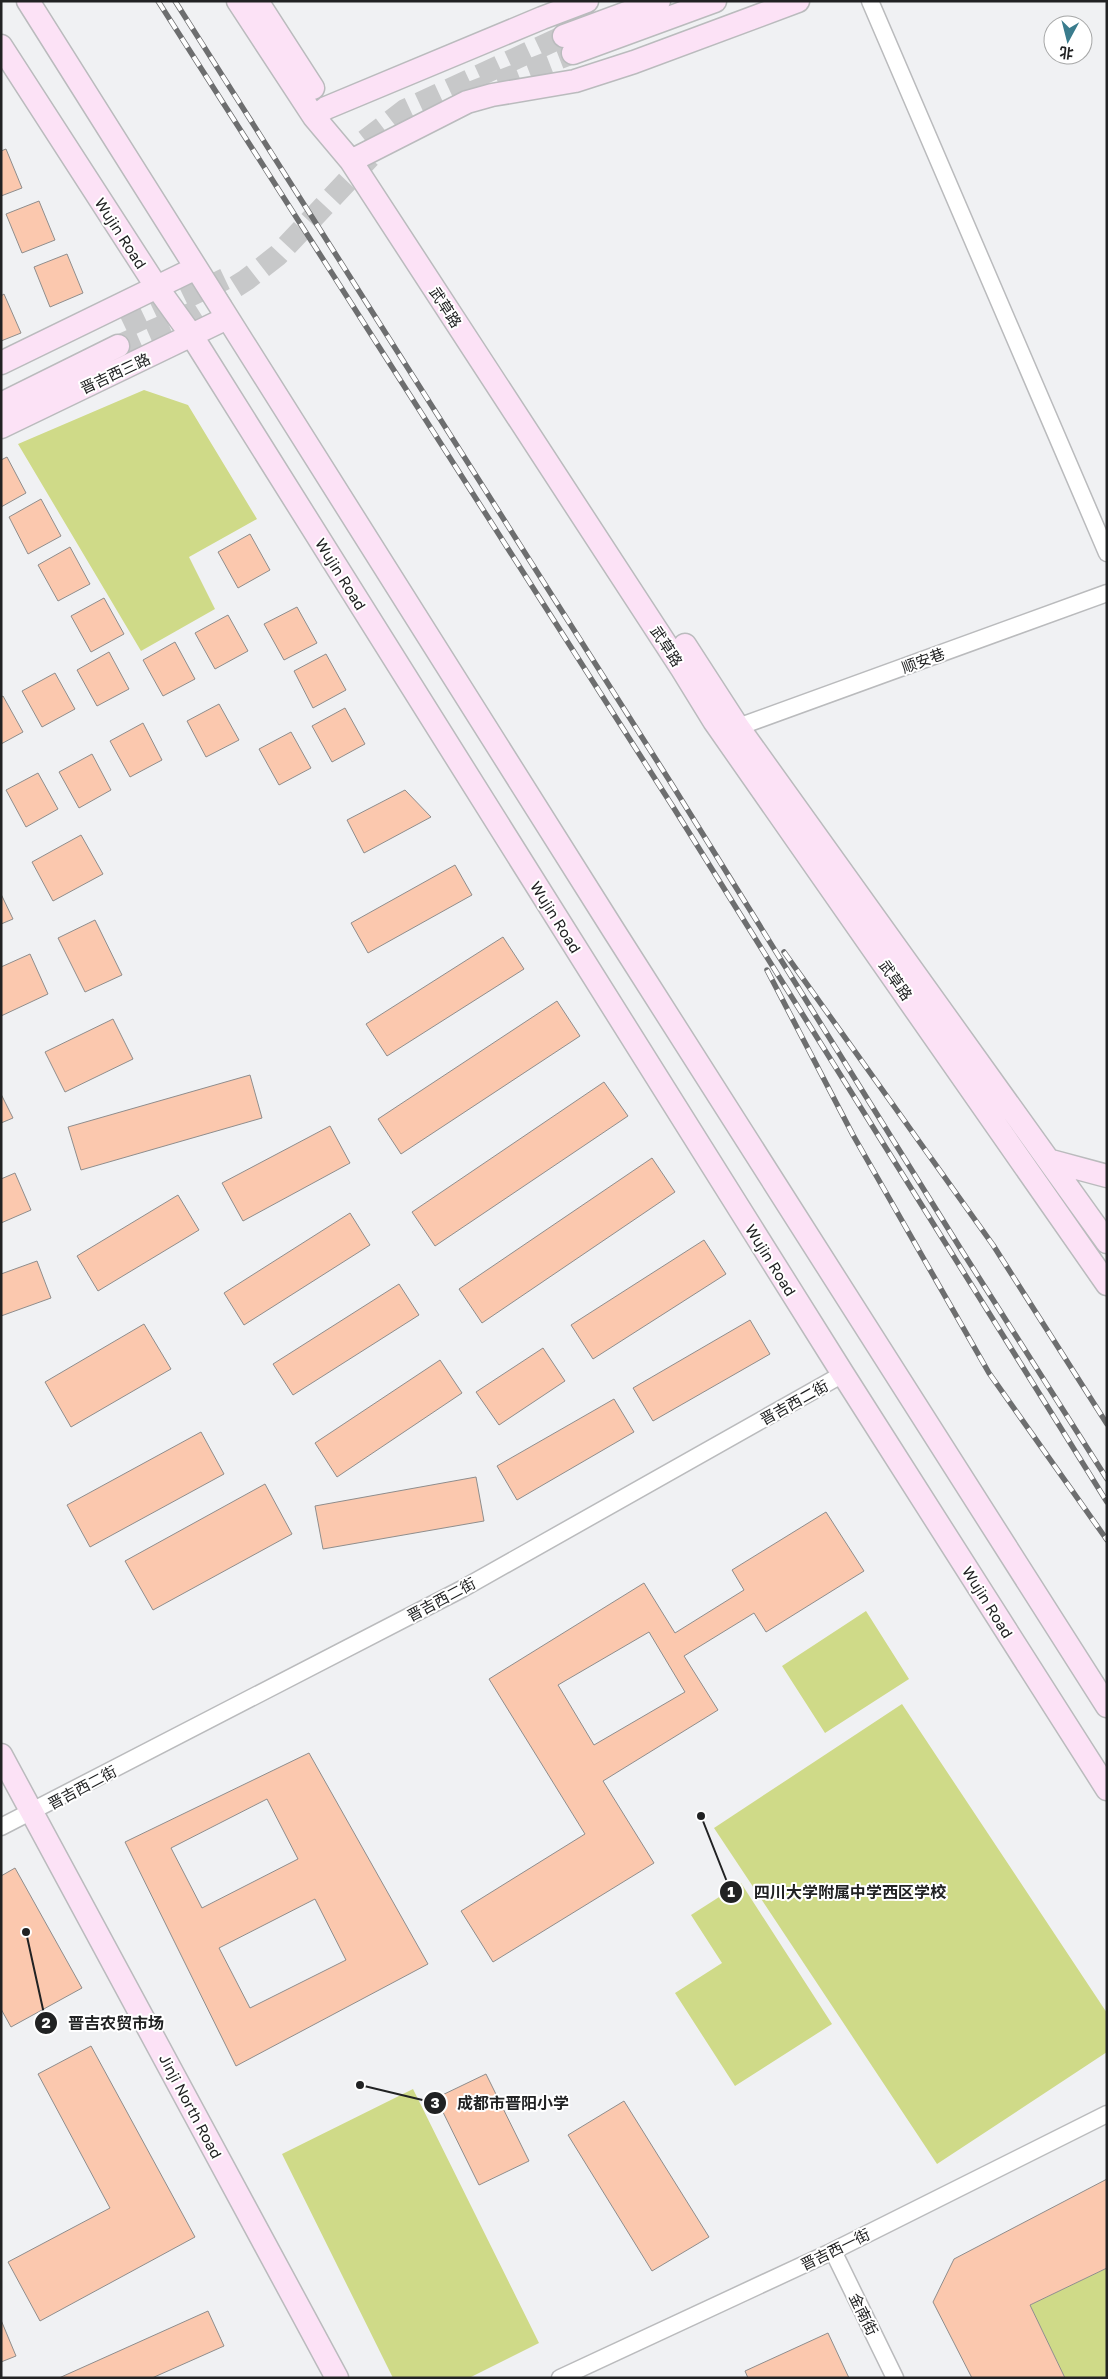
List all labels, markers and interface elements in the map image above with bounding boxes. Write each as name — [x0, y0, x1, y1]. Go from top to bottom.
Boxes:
north arrow — [1043, 15, 1093, 65]
text: 北 — [1058, 44, 1074, 63]
street label: Wujin Road — [91, 194, 151, 272]
street label: 武草路 — [426, 283, 466, 331]
street label: 晋吉西三路 — [77, 349, 153, 397]
street label: Wujin Road — [312, 535, 370, 613]
street label: 武草路 — [647, 622, 687, 670]
street label: 顺安巷 — [899, 644, 947, 676]
street label: Wujin Road — [527, 878, 585, 956]
street label: 武草路 — [876, 956, 916, 1004]
street label: Wujin Road — [742, 1221, 800, 1299]
street label: 晋吉西二街 — [757, 1376, 831, 1428]
street label: Wujin Road — [959, 1563, 1017, 1641]
street label: 晋吉西二街 — [404, 1573, 478, 1625]
street label: 晋吉西二街 — [45, 1761, 119, 1813]
callout: 四川大学附属中学西区学校 — [719, 1877, 956, 1908]
text: 1 — [727, 1882, 735, 1900]
text: 四川大学附属中学西区学校 — [754, 1882, 947, 1902]
callout: 晋吉农贸市场 — [33, 2008, 174, 2039]
text: 2 — [41, 2013, 51, 2031]
text: 晋吉农贸市场 — [68, 2013, 164, 2033]
street label: Jinji North Road — [156, 2051, 226, 2161]
callout: 成都市晋阳小学 — [422, 2088, 579, 2119]
text: 3 — [430, 2093, 440, 2111]
text: 成都市晋阳小学 — [457, 2093, 569, 2113]
street label: 晋吉西一街 — [797, 2224, 873, 2274]
street label: 金南街 — [846, 2290, 882, 2338]

